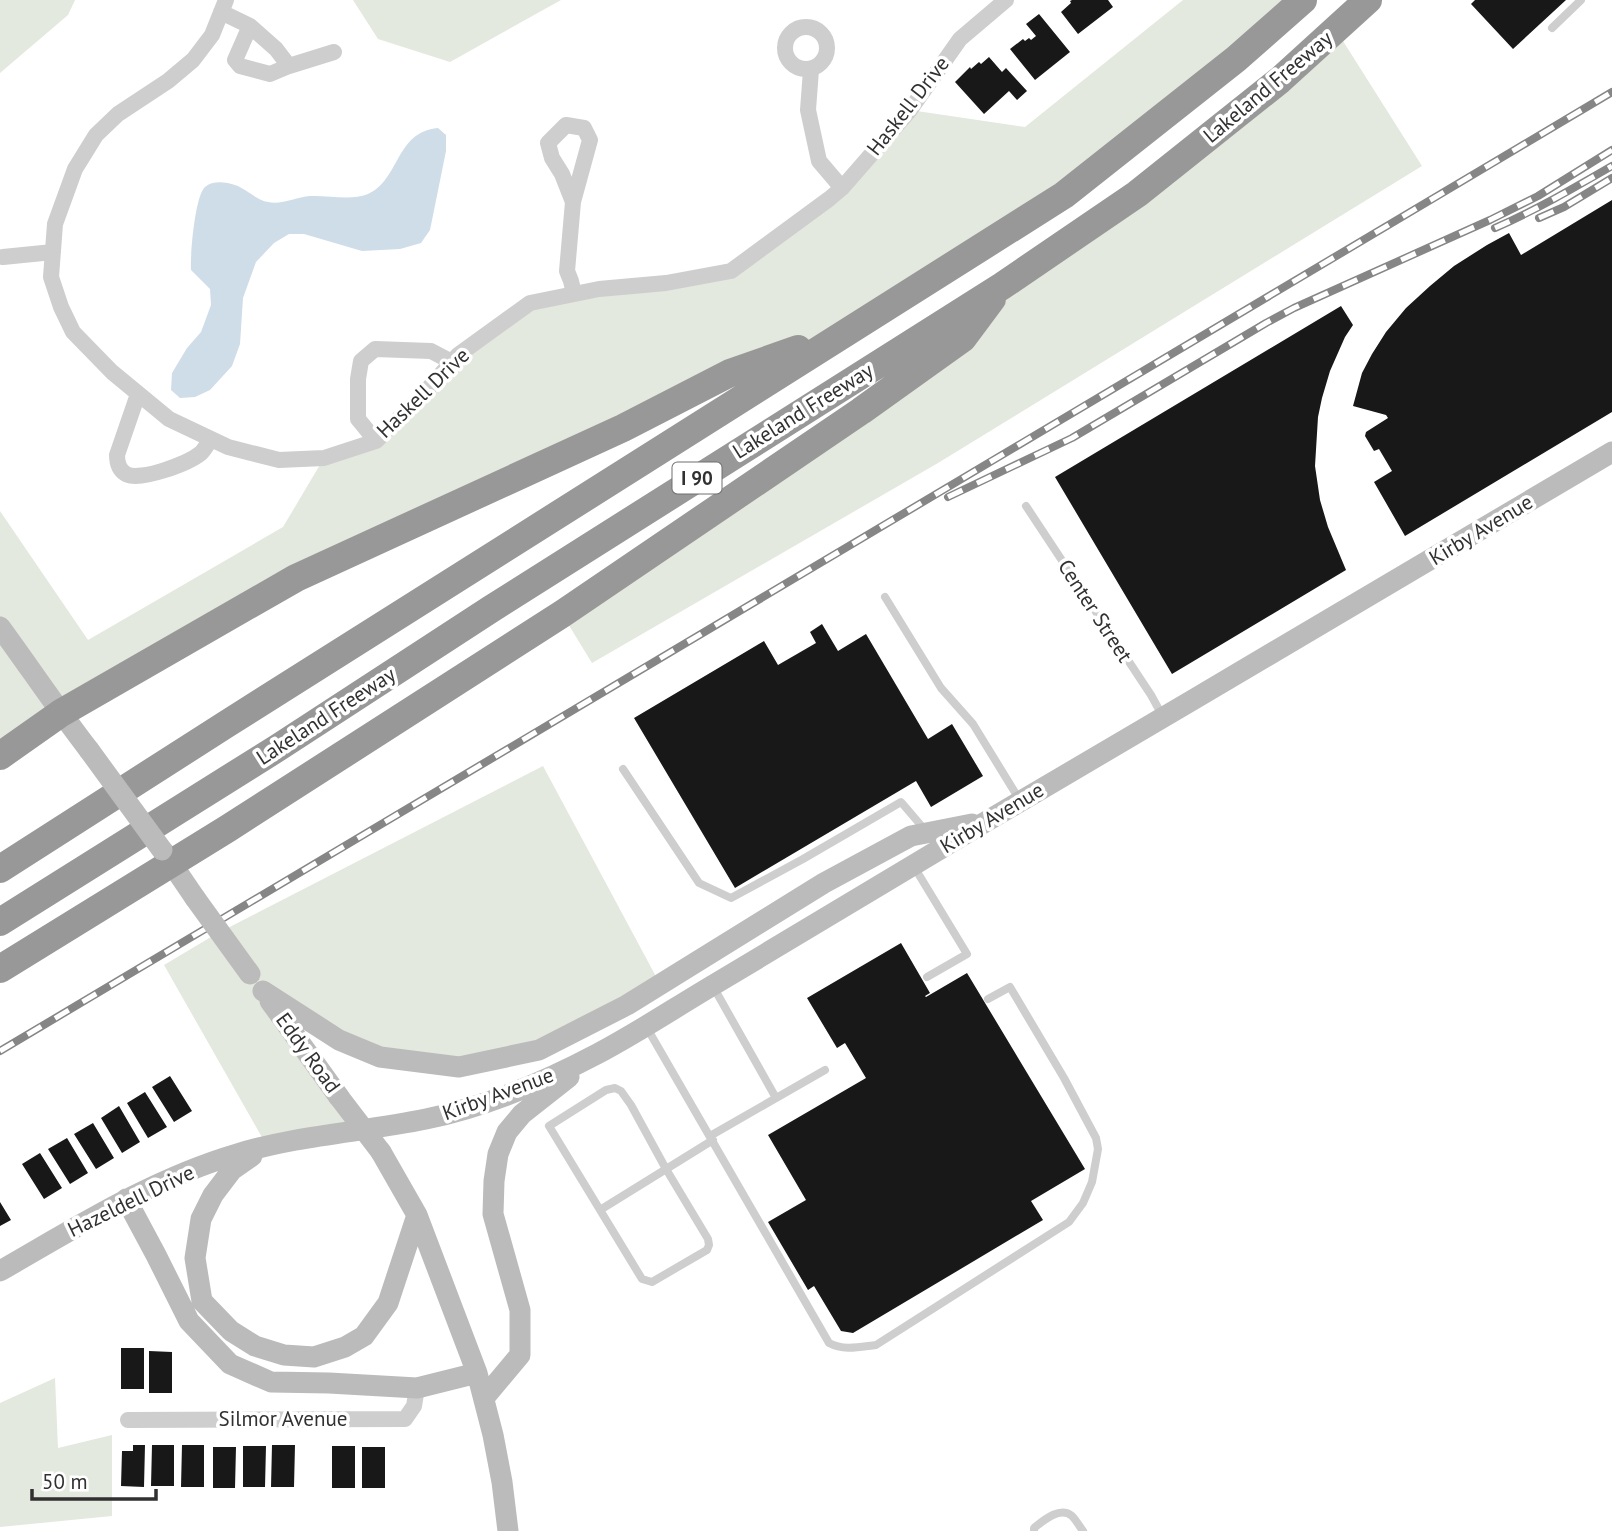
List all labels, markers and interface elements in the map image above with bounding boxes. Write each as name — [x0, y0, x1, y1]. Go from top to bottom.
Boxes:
street label: Lakeland Freeway — [1197, 24, 1338, 149]
street label: Haskell Drive — [860, 51, 955, 161]
street label: Haskell Drive — [371, 342, 475, 444]
street label: Lakeland Freeway — [727, 356, 878, 465]
road number: I 90 — [672, 463, 722, 494]
street label: Kirby Avenue — [1424, 488, 1538, 571]
street label: Center Street — [1052, 554, 1139, 667]
street label: Lakeland Freeway — [251, 660, 401, 771]
street label: Kirby Avenue — [935, 776, 1049, 859]
street label: Eddy Road — [270, 1007, 347, 1098]
street label: Kirby Avenue — [439, 1061, 557, 1126]
street label: Hazeldell Drive — [63, 1158, 198, 1243]
street label: Silmor Avenue — [219, 1405, 347, 1432]
scale bar — [32, 1458, 156, 1502]
text: 50 m — [42, 1468, 88, 1495]

